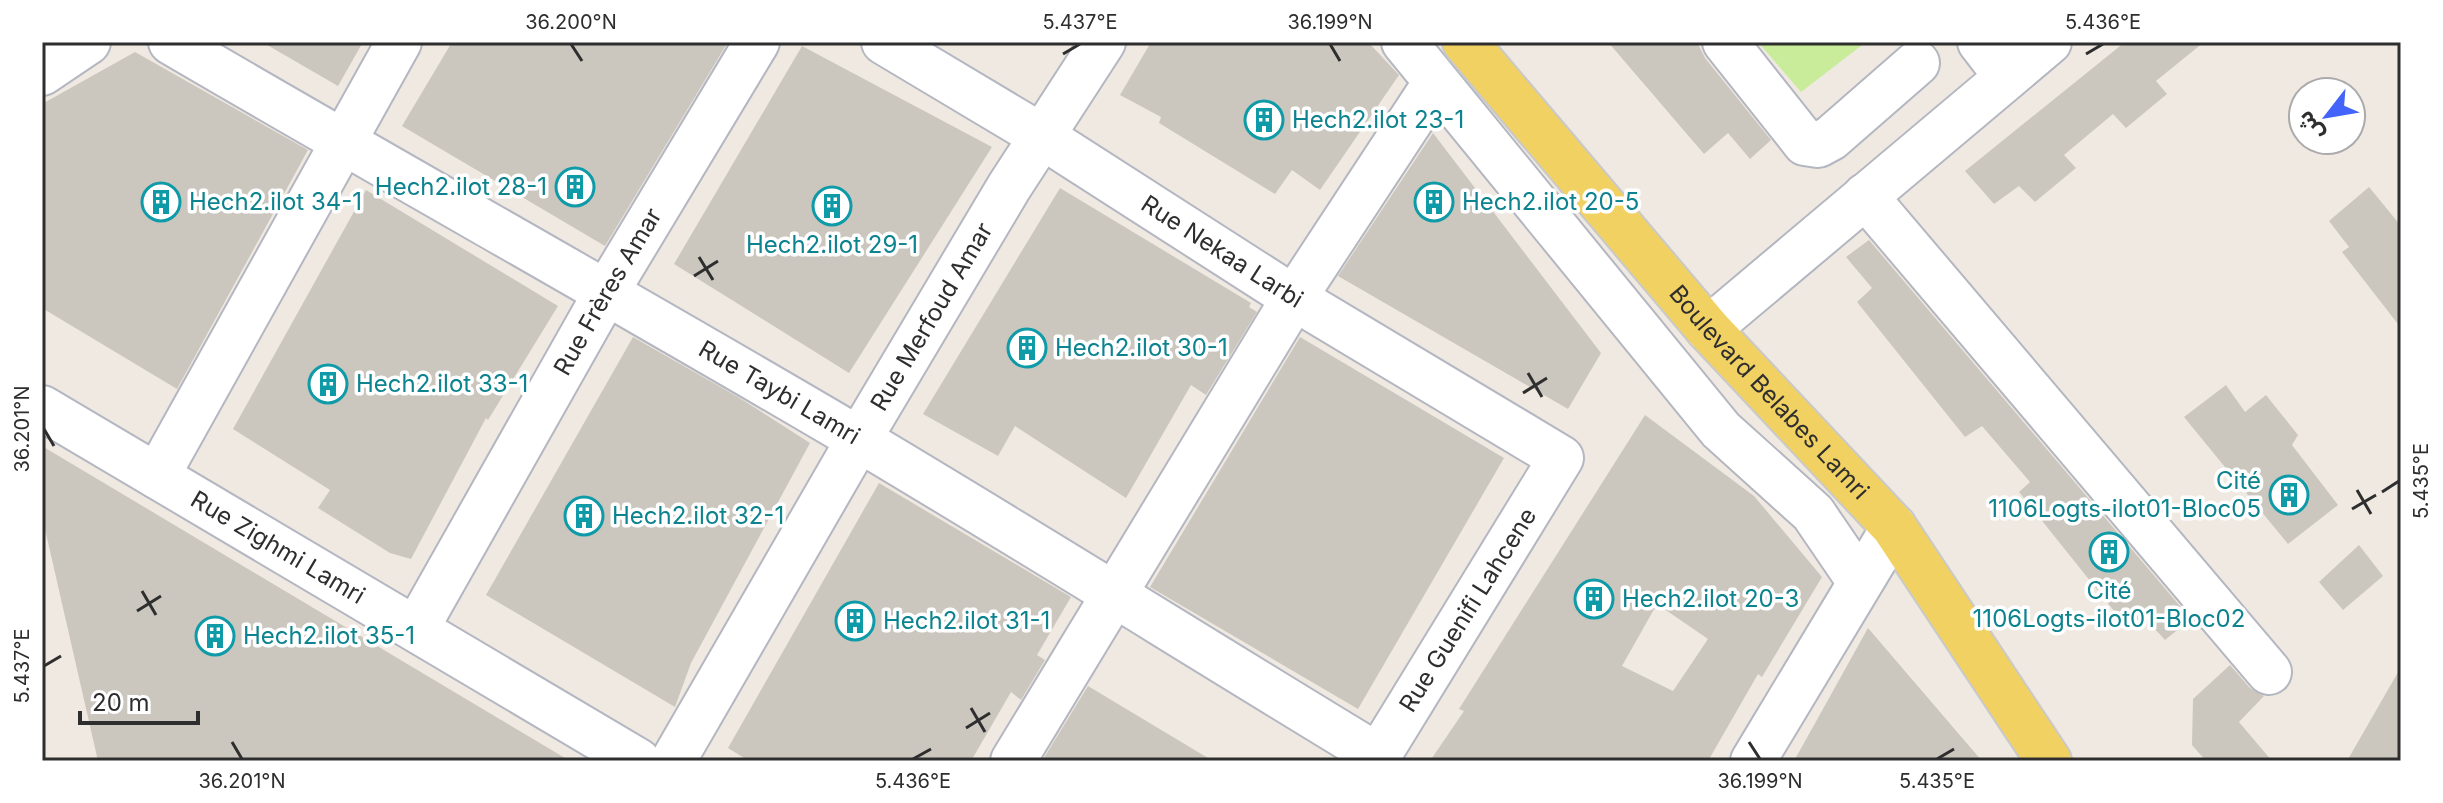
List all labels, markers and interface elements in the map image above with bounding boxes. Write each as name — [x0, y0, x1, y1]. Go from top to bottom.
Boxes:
text: 36.200°N — [525, 10, 617, 34]
text: 5.437°E — [1042, 10, 1118, 34]
text: 36.199°N — [1287, 10, 1373, 34]
text: 5.436°E — [2065, 10, 2141, 34]
north arrow — [2287, 76, 2367, 156]
building icon: Hech2.ilot 23-1 — [1243, 99, 1285, 141]
place label: Hech2.ilot 23-1 — [1292, 105, 1464, 134]
text: ش — [2291, 107, 2329, 146]
building icon: Hech2.ilot 28-1 — [554, 166, 596, 208]
place label: Hech2.ilot 28-1 — [375, 172, 547, 201]
building icon: Hech2.ilot 34-1 — [140, 181, 182, 223]
building icon: Hech2.ilot 20-5 — [1413, 181, 1455, 223]
building icon: Hech2.ilot 29-1 — [811, 185, 853, 227]
place label: Hech2.ilot 34-1 — [189, 187, 362, 216]
place label: Hech2.ilot 20-5 — [1462, 187, 1639, 216]
street label: Rue Nekaa Larbi — [1136, 189, 1308, 314]
street label: Rue Frères Amar — [547, 203, 668, 380]
street label: Rue Merfoud Amar — [864, 217, 998, 416]
place label: Hech2.ilot 29-1 — [746, 230, 918, 259]
street label: Boulevard Belabes Lamri — [1663, 279, 1875, 505]
building icon: Hech2.ilot 30-1 — [1006, 327, 1048, 369]
place label: Hech2.ilot 30-1 — [1055, 333, 1228, 362]
street label: Rue Taybi Lamri — [694, 334, 865, 451]
building icon: Hech2.ilot 33-1 — [307, 363, 349, 405]
place label: Hech2.ilot 33-1 — [356, 369, 528, 398]
text: 36.201°N — [10, 386, 34, 472]
text: 5.435°E — [2409, 443, 2433, 519]
place label: Cité 1106Logts-ilot01-Bloc05 — [1988, 466, 2261, 523]
building icon: Cité 1106Logts-ilot01-Bloc05 — [2268, 474, 2310, 516]
street label: Rue Zighmi Lamri — [186, 484, 370, 610]
building icon: Hech2.ilot 32-1 — [563, 495, 605, 537]
place label: Hech2.ilot 32-1 — [612, 501, 784, 530]
street label: Rue Guenifi Lahcene — [1393, 502, 1542, 717]
building icon: Cité 1106Logts-ilot01-Bloc02 — [2088, 531, 2130, 573]
place label: Cité 1106Logts-ilot01-Bloc02 — [1973, 576, 2245, 633]
building icon: Hech2.ilot 20-3 — [1573, 578, 1615, 620]
place label: Hech2.ilot 20-3 — [1622, 584, 1799, 613]
building icon: Hech2.ilot 31-1 — [834, 600, 876, 642]
place label: Hech2.ilot 31-1 — [883, 606, 1050, 635]
building icon: Hech2.ilot 35-1 — [194, 615, 236, 657]
place label: Hech2.ilot 35-1 — [243, 621, 415, 650]
text: 5.437°E — [10, 628, 34, 704]
scale bar — [80, 675, 198, 725]
text: 20 m — [92, 688, 150, 717]
text: 36.201°N — [199, 769, 285, 793]
text: 5.436°E — [875, 769, 951, 793]
text: 36.199°N — [1717, 769, 1803, 793]
text: 5.435°E — [1899, 769, 1975, 793]

